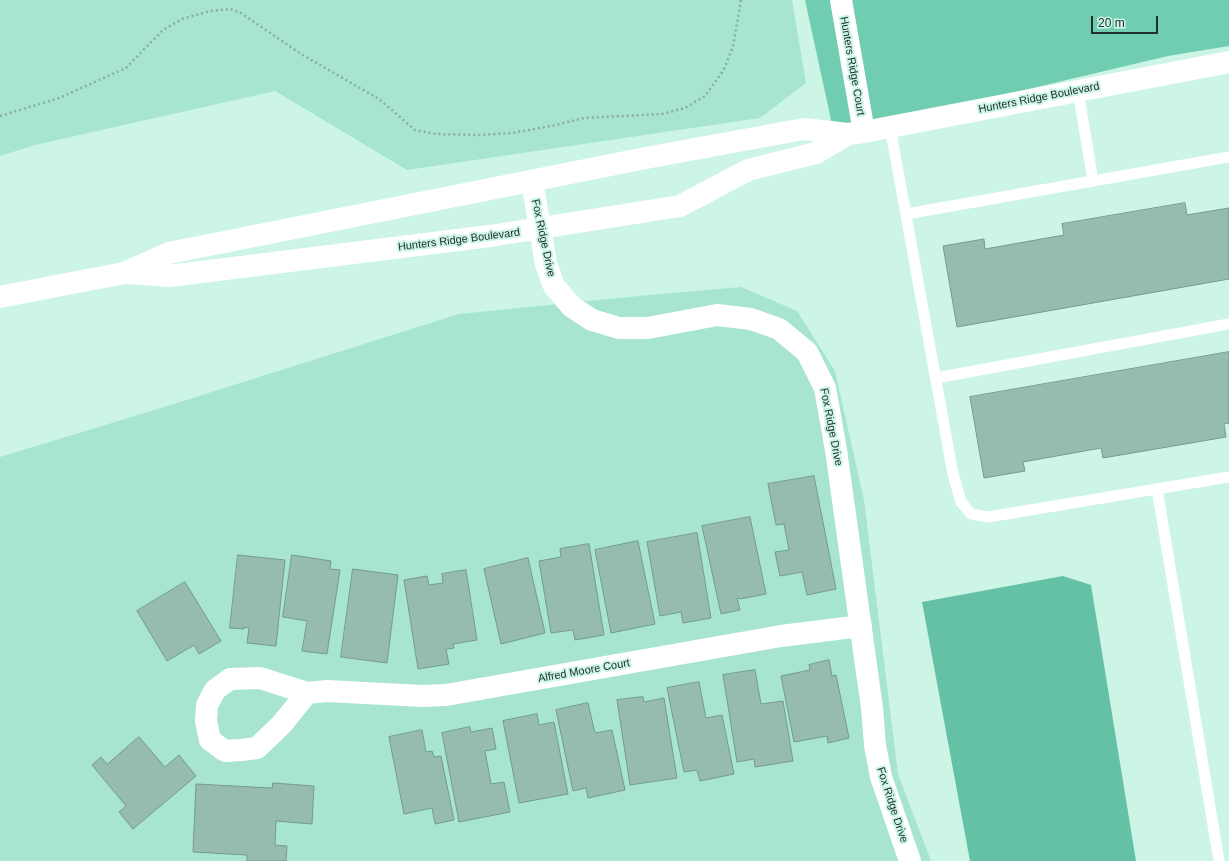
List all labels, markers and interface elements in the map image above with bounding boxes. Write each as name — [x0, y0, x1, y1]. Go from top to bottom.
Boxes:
scale bar — [1093, 8, 1160, 34]
street label: Hunters Ridge Court — [837, 15, 867, 117]
text: 20 m — [1098, 16, 1125, 30]
street label: Hunters Ridge Boulevard — [977, 80, 1101, 116]
street label: Fox Ridge Drive — [528, 198, 558, 278]
street label: Hunters Ridge Boulevard — [397, 226, 521, 254]
street label: Fox Ridge Drive — [817, 387, 845, 467]
street label: Alfred Moore Court — [537, 656, 631, 686]
street label: Fox Ridge Drive — [874, 765, 910, 845]

